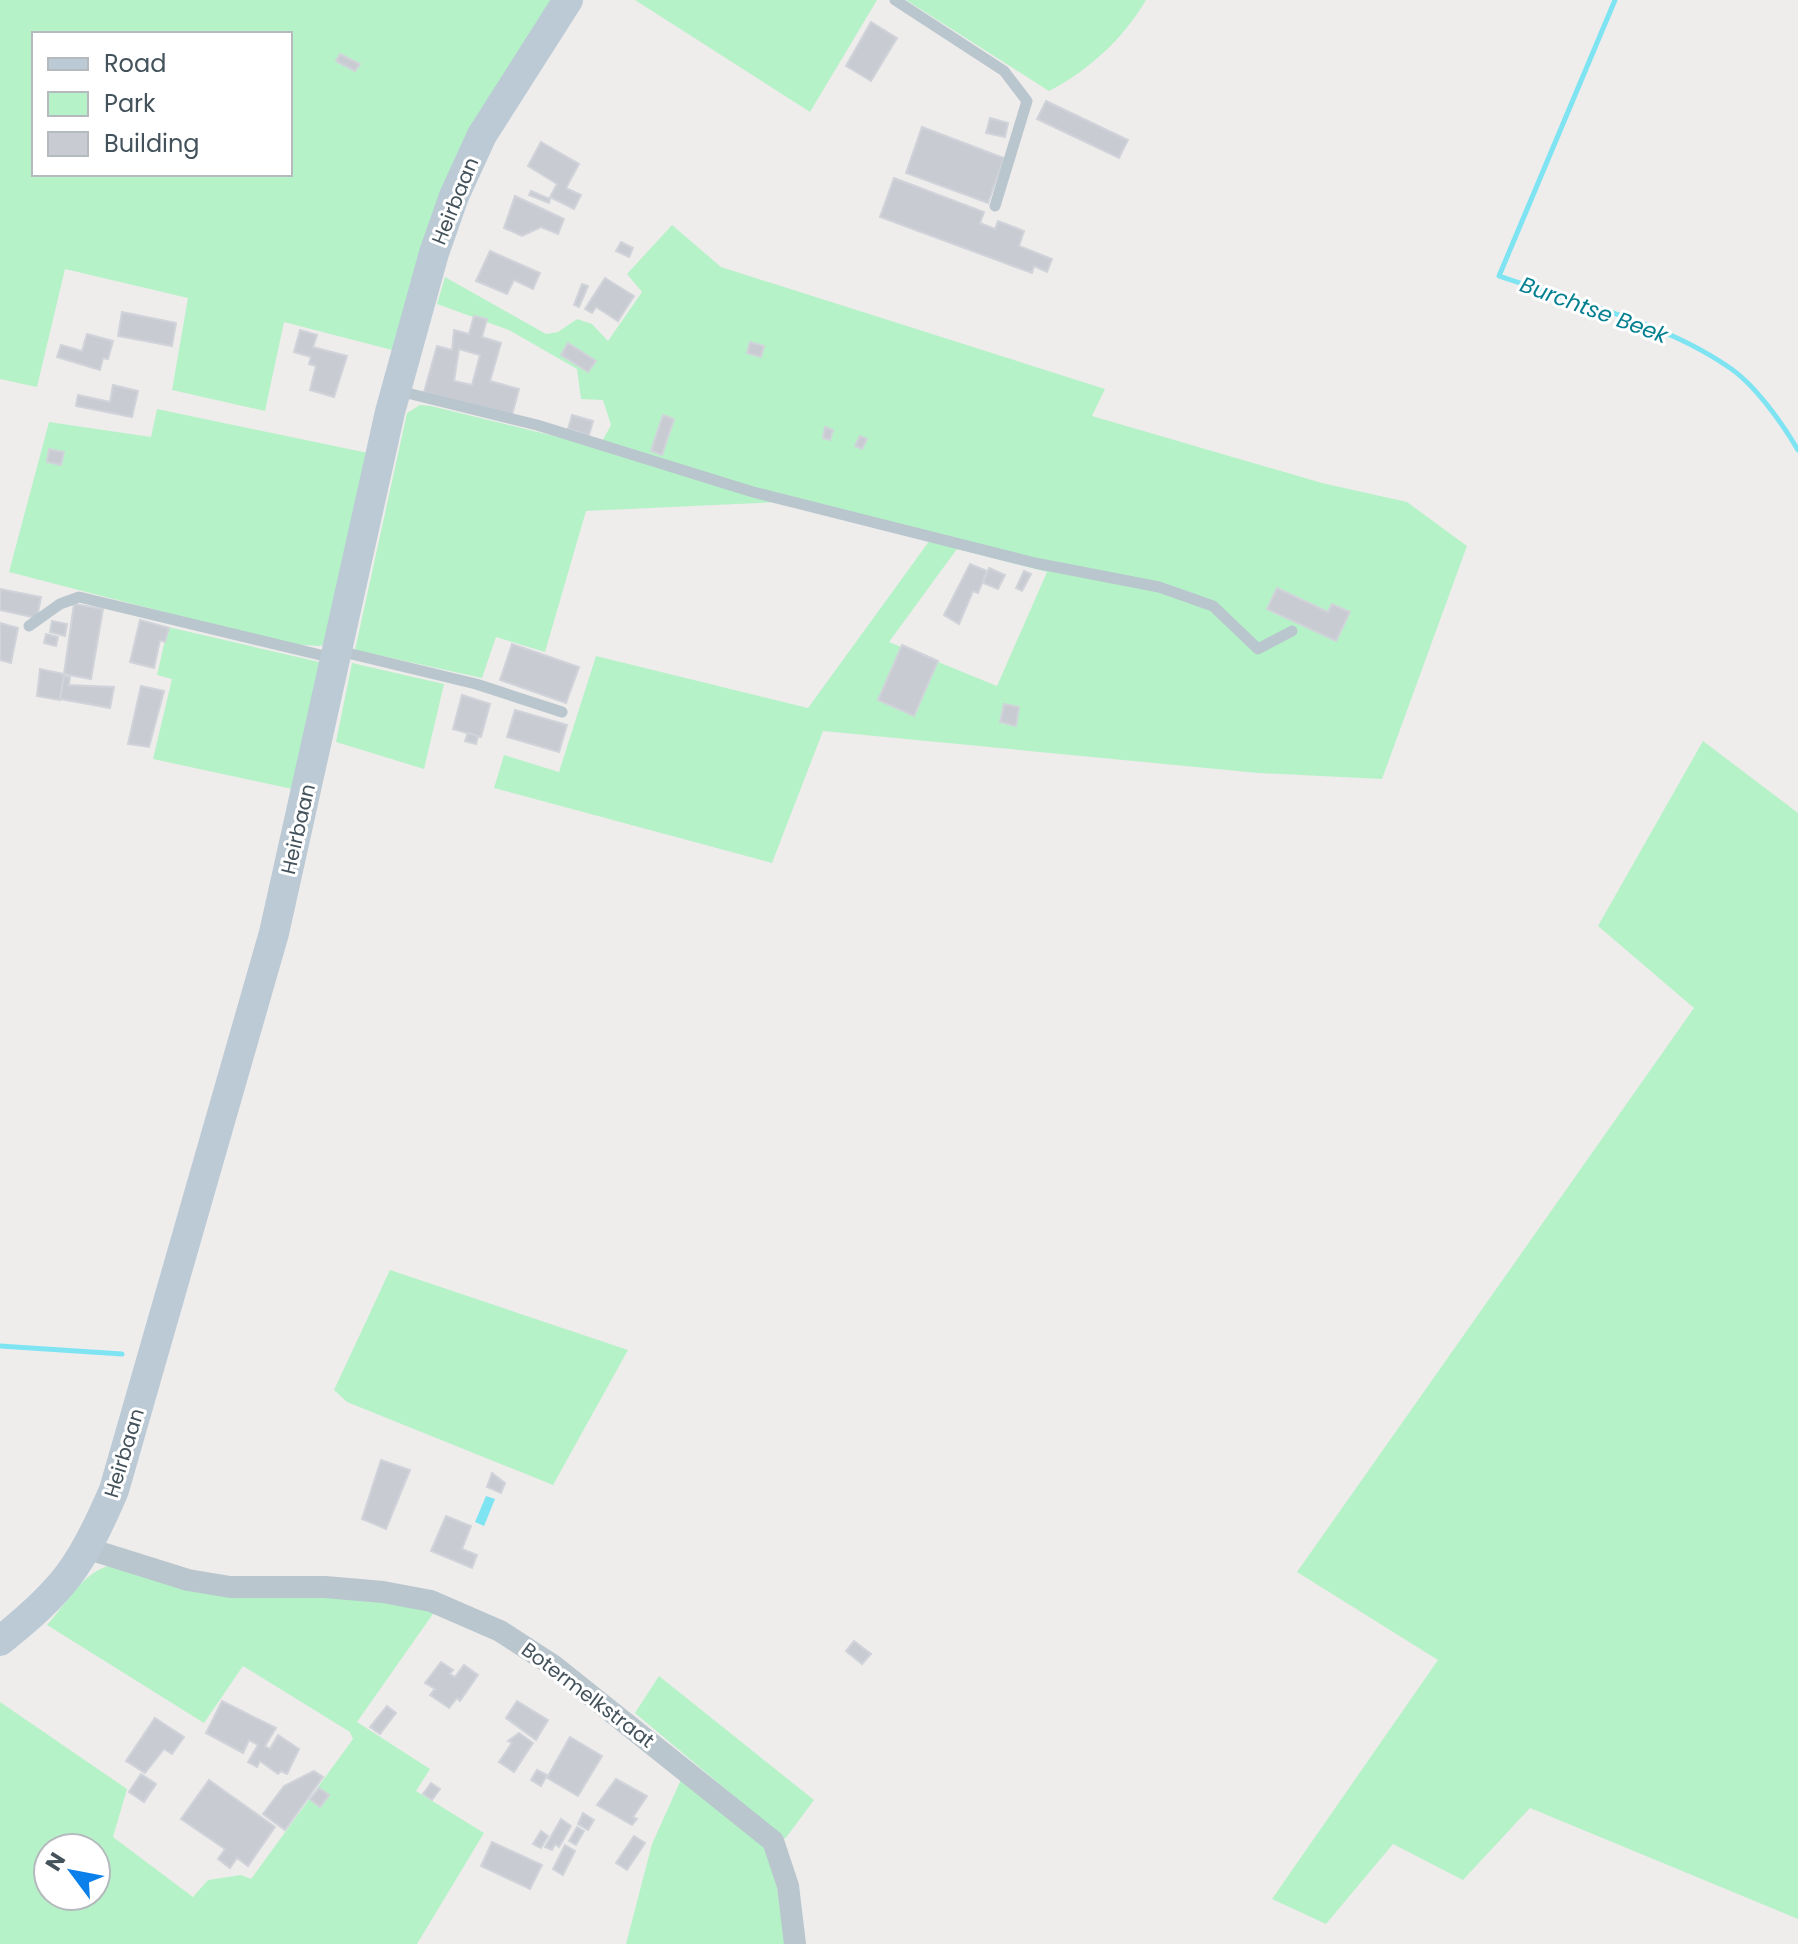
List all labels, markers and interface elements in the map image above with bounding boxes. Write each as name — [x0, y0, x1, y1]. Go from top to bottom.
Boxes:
legend — [32, 32, 292, 176]
text: Road — [104, 47, 166, 80]
text: Park — [104, 87, 156, 120]
text: Building — [104, 127, 200, 160]
street label: Heirbaan — [425, 153, 485, 249]
water label: Burchtse Beek — [1516, 269, 1674, 352]
street label: Heirbaan — [274, 781, 322, 877]
street label: Heirbaan — [97, 1405, 151, 1501]
street label: Botermelkstraat — [516, 1636, 660, 1754]
north arrow — [32, 1832, 112, 1912]
text: N — [38, 1846, 73, 1877]

